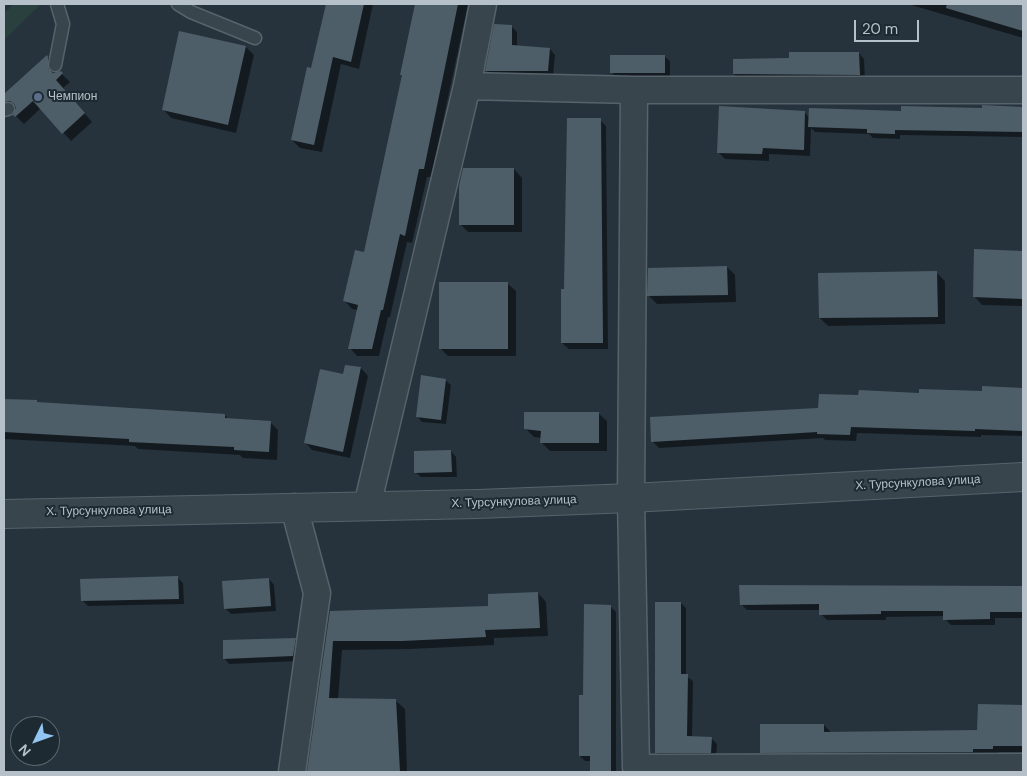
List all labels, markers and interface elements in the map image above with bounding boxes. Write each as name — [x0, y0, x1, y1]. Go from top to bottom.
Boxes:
scale bar — [857, 10, 922, 42]
text: 20 m — [862, 19, 898, 39]
place label: Чемпион — [48, 90, 97, 104]
marker: Чемпион — [32, 91, 44, 103]
street label: Х. Турсункулова улица — [855, 473, 981, 493]
street label: Х. Турсункулова улица — [451, 493, 577, 511]
street label: Х. Турсункулова улица — [46, 503, 172, 519]
north arrow — [10, 716, 60, 766]
text: N — [14, 741, 35, 760]

